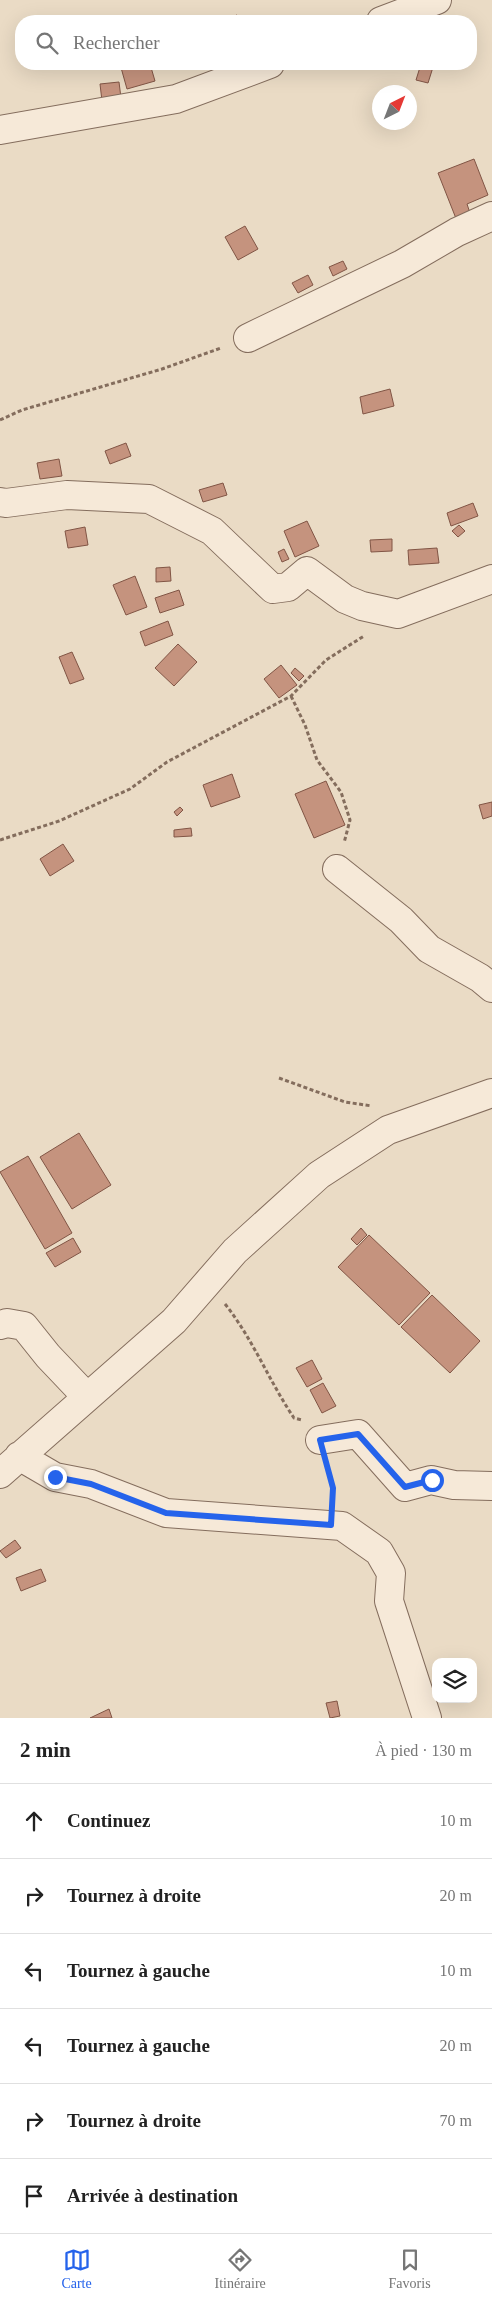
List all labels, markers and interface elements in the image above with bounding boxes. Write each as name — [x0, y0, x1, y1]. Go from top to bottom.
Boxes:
search box — [15, 15, 477, 70]
icon: search — [33, 29, 61, 57]
text: Rechercher — [73, 32, 160, 53]
north arrow — [372, 85, 417, 130]
route end — [44, 1466, 67, 1489]
route start — [421, 1469, 444, 1492]
map controls — [432, 1658, 477, 1703]
button: layers — [432, 1658, 477, 1703]
text: 2 min — [20, 1738, 71, 1762]
text: À pied · 130 m — [375, 1742, 472, 1759]
icon: ahead — [20, 1807, 48, 1835]
text: Continuez — [67, 1810, 150, 1831]
text: 10 m — [440, 1812, 472, 1829]
icon: right — [20, 1882, 48, 1910]
text: Tournez à droite — [67, 1885, 201, 1906]
text: 20 m — [440, 1887, 472, 1904]
icon: left — [20, 1957, 48, 1985]
text: Tournez à gauche — [67, 1960, 210, 1981]
text: 10 m — [440, 1962, 472, 1979]
icon: left — [20, 2032, 48, 2060]
text: Tournez à gauche — [67, 2035, 210, 2056]
text: 20 m — [440, 2037, 472, 2054]
icon: right — [20, 2107, 48, 2135]
text: Tournez à droite — [67, 2110, 201, 2131]
text: 70 m — [440, 2112, 472, 2129]
icon: arrive — [20, 2182, 48, 2210]
text: Arrivée à destination — [67, 2185, 238, 2206]
tab: Carte — [61, 2246, 92, 2292]
tab: Itinéraire — [215, 2246, 266, 2292]
tab: Favoris — [389, 2246, 431, 2292]

